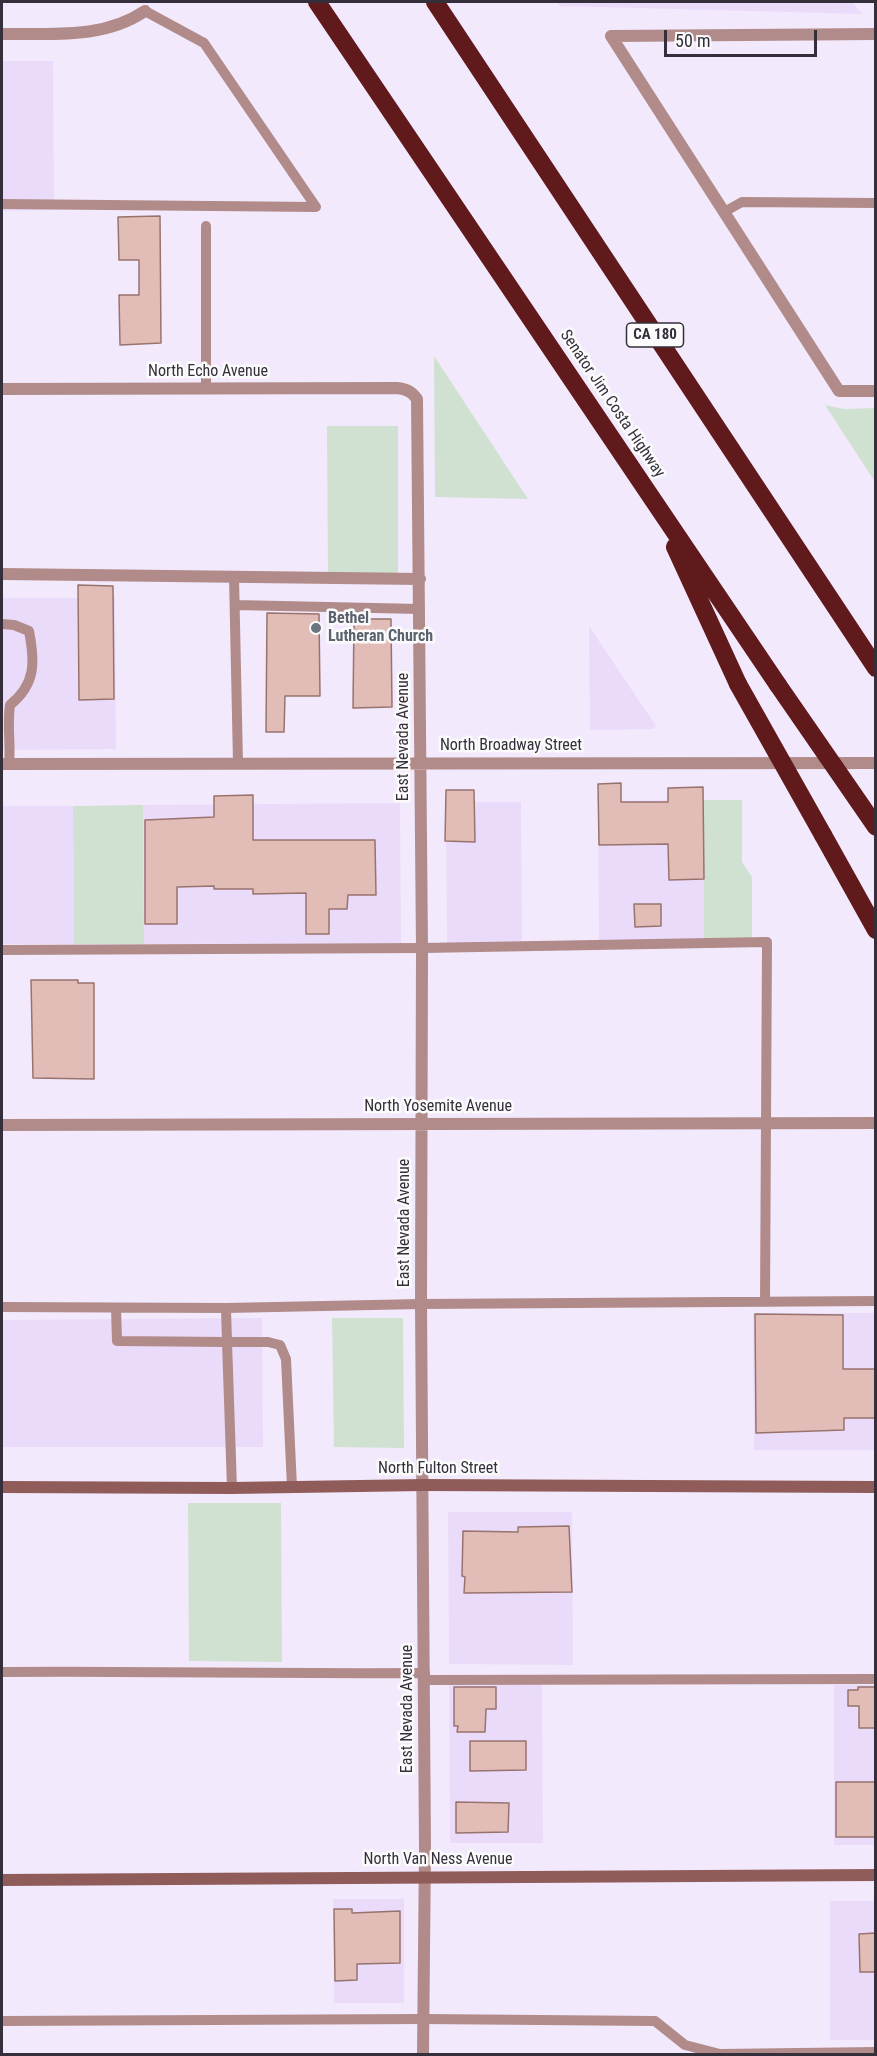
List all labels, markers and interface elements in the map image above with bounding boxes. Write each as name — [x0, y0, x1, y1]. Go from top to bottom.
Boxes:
scale bar — [667, 18, 820, 56]
text: 50 m — [675, 30, 710, 51]
road number: CA 180 — [626, 323, 684, 347]
street label: Senator Jim Costa Highway — [555, 327, 669, 481]
street label: North Echo Avenue — [148, 362, 268, 382]
place label: Bethel Lutheran Church — [328, 609, 433, 647]
marker: Bethel Lutheran Church — [309, 621, 323, 635]
street label: East Nevada Avenue — [394, 673, 414, 801]
street label: North Broadway Street — [440, 736, 582, 756]
street label: North Yosemite Avenue — [364, 1097, 512, 1117]
street label: East Nevada Avenue — [395, 1159, 415, 1287]
street label: North Fulton Street — [378, 1459, 498, 1479]
street label: East Nevada Avenue — [398, 1645, 418, 1773]
street label: North Van Ness Avenue — [364, 1850, 512, 1870]

